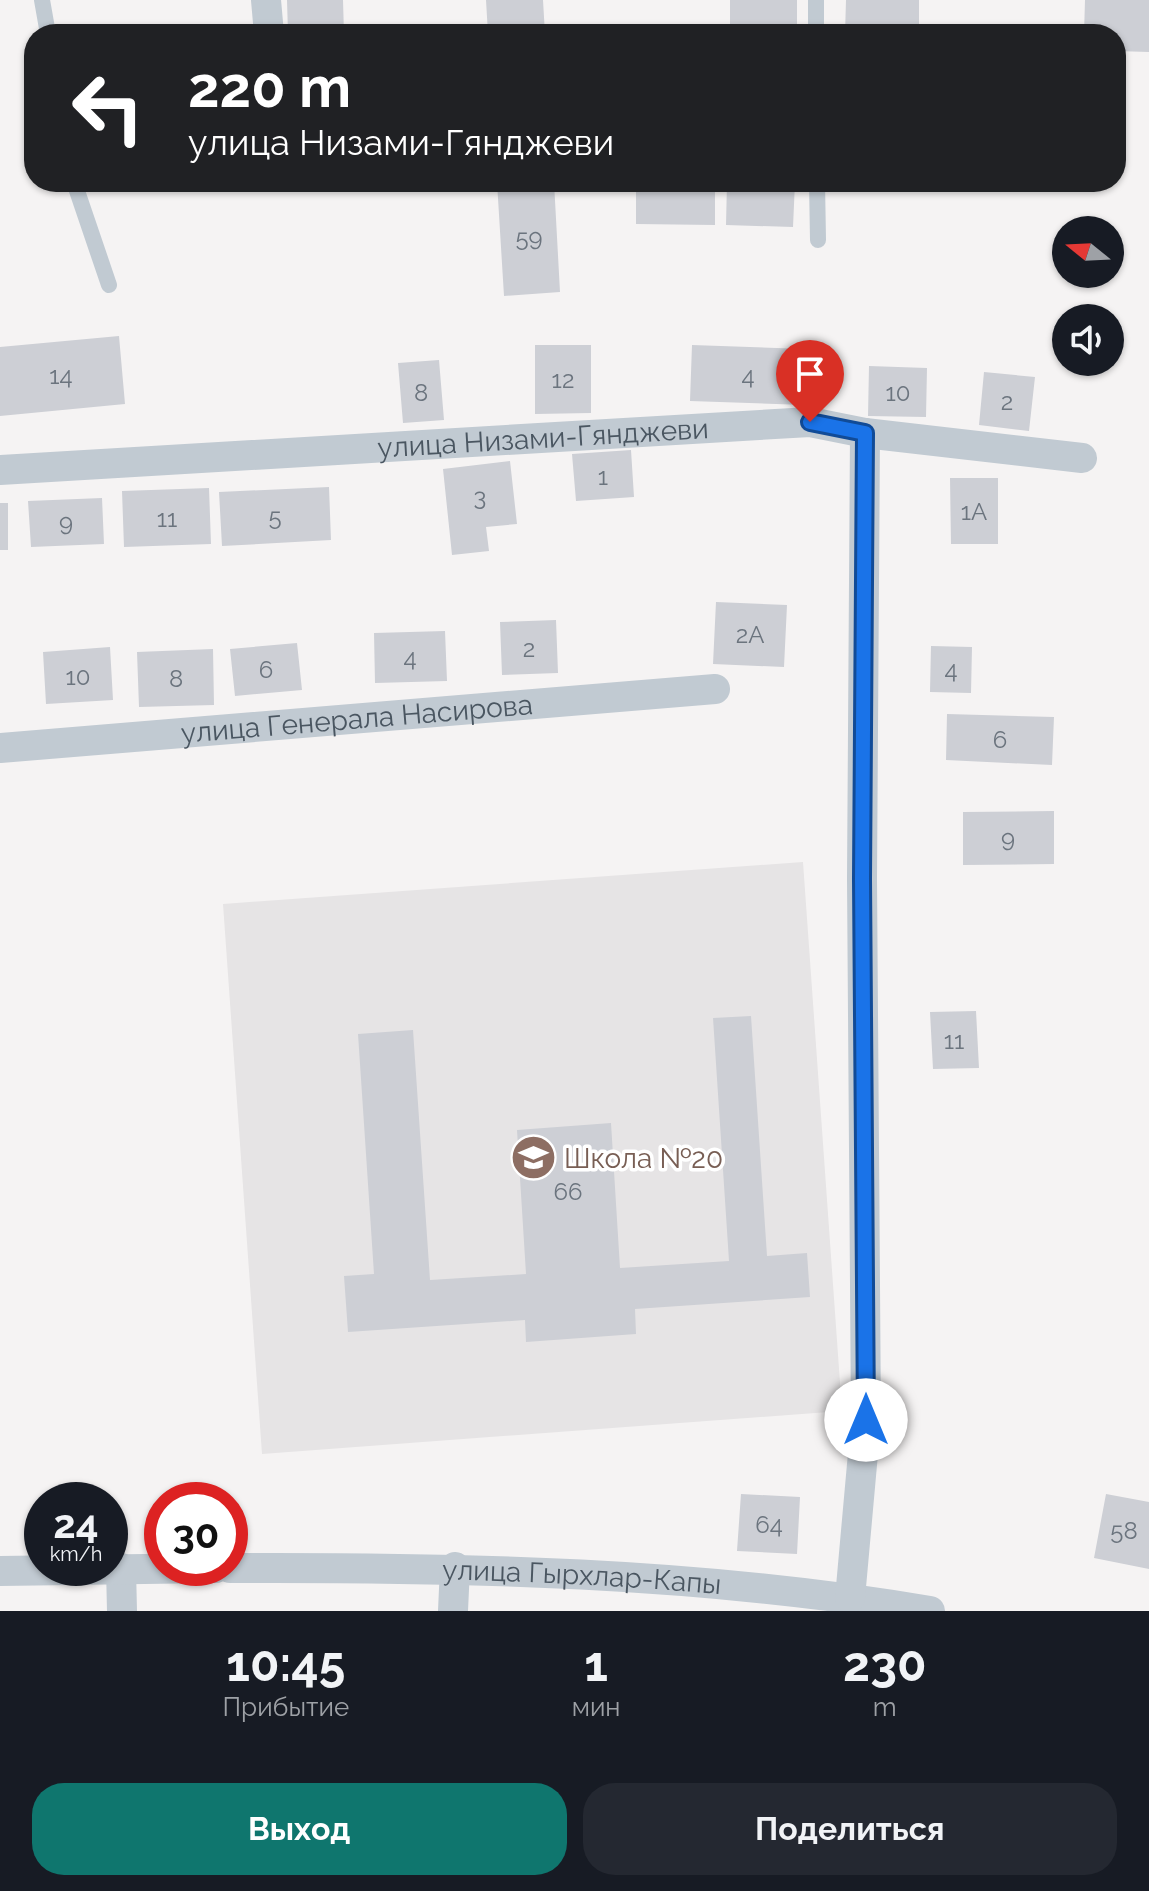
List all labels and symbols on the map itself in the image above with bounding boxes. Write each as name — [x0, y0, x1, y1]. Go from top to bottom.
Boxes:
north arrow — [1052, 216, 1124, 288]
house number: 59 — [515, 223, 543, 252]
pin — [776, 340, 844, 422]
house number: 14 — [49, 361, 73, 390]
house number: 4 — [741, 361, 755, 390]
house number: 12 — [552, 365, 574, 394]
house number: 8 — [414, 378, 428, 407]
house number: 10 — [886, 378, 910, 407]
house number: 2 — [1001, 387, 1013, 416]
street label: улица Низами-Гянджеви — [377, 412, 710, 464]
house number: 1 — [598, 462, 608, 491]
house number: 3 — [474, 482, 486, 511]
house number: 1А — [961, 497, 987, 526]
house number: 5 — [268, 502, 282, 531]
house number: 11 — [157, 504, 177, 533]
house number: 9 — [59, 508, 73, 537]
house number: 2А — [736, 620, 764, 649]
house number: 2 — [523, 634, 535, 663]
house number: 4 — [403, 643, 417, 672]
house number: 6 — [259, 655, 273, 684]
house number: 4 — [944, 655, 958, 684]
house number: 10 — [66, 662, 90, 691]
house number: 8 — [169, 664, 183, 693]
street label: улица Генерала Насирова — [180, 688, 534, 750]
house number: 6 — [993, 725, 1007, 754]
house number: 9 — [1001, 824, 1015, 853]
house number: 11 — [944, 1026, 964, 1055]
school or university icon: Школа №20 — [509, 1134, 557, 1182]
place label: Школа №20 — [564, 1142, 723, 1175]
house number: 66 — [554, 1177, 582, 1206]
position arrow — [824, 1378, 908, 1462]
speed limit sign: 30 — [144, 1482, 248, 1586]
house number: 64 — [755, 1510, 783, 1539]
house number: 58 — [1110, 1516, 1138, 1545]
street label: улица Гырхлар-Капы — [442, 1553, 723, 1601]

